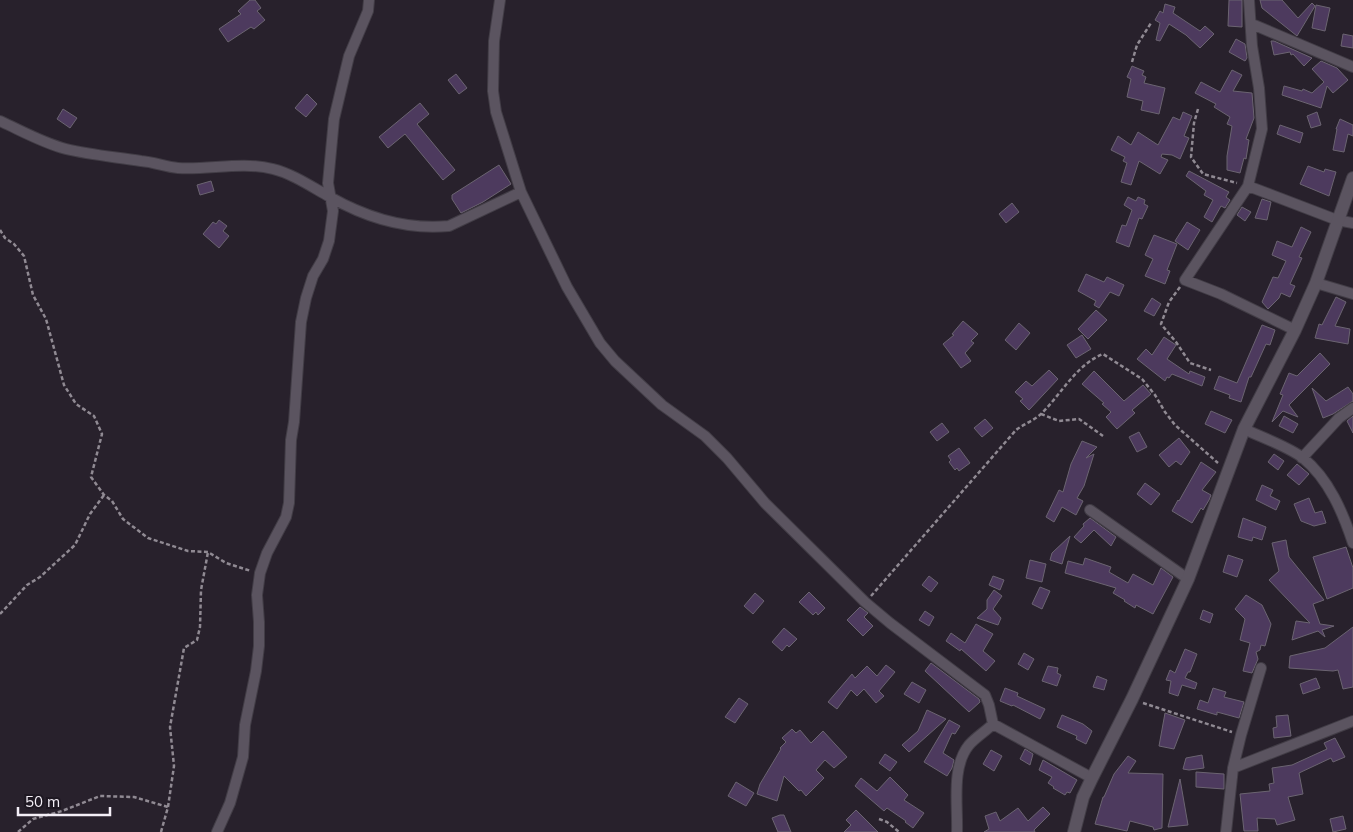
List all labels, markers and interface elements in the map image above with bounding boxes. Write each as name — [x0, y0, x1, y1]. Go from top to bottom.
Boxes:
scale bar — [18, 784, 110, 816]
text: 50 m — [25, 792, 60, 811]

